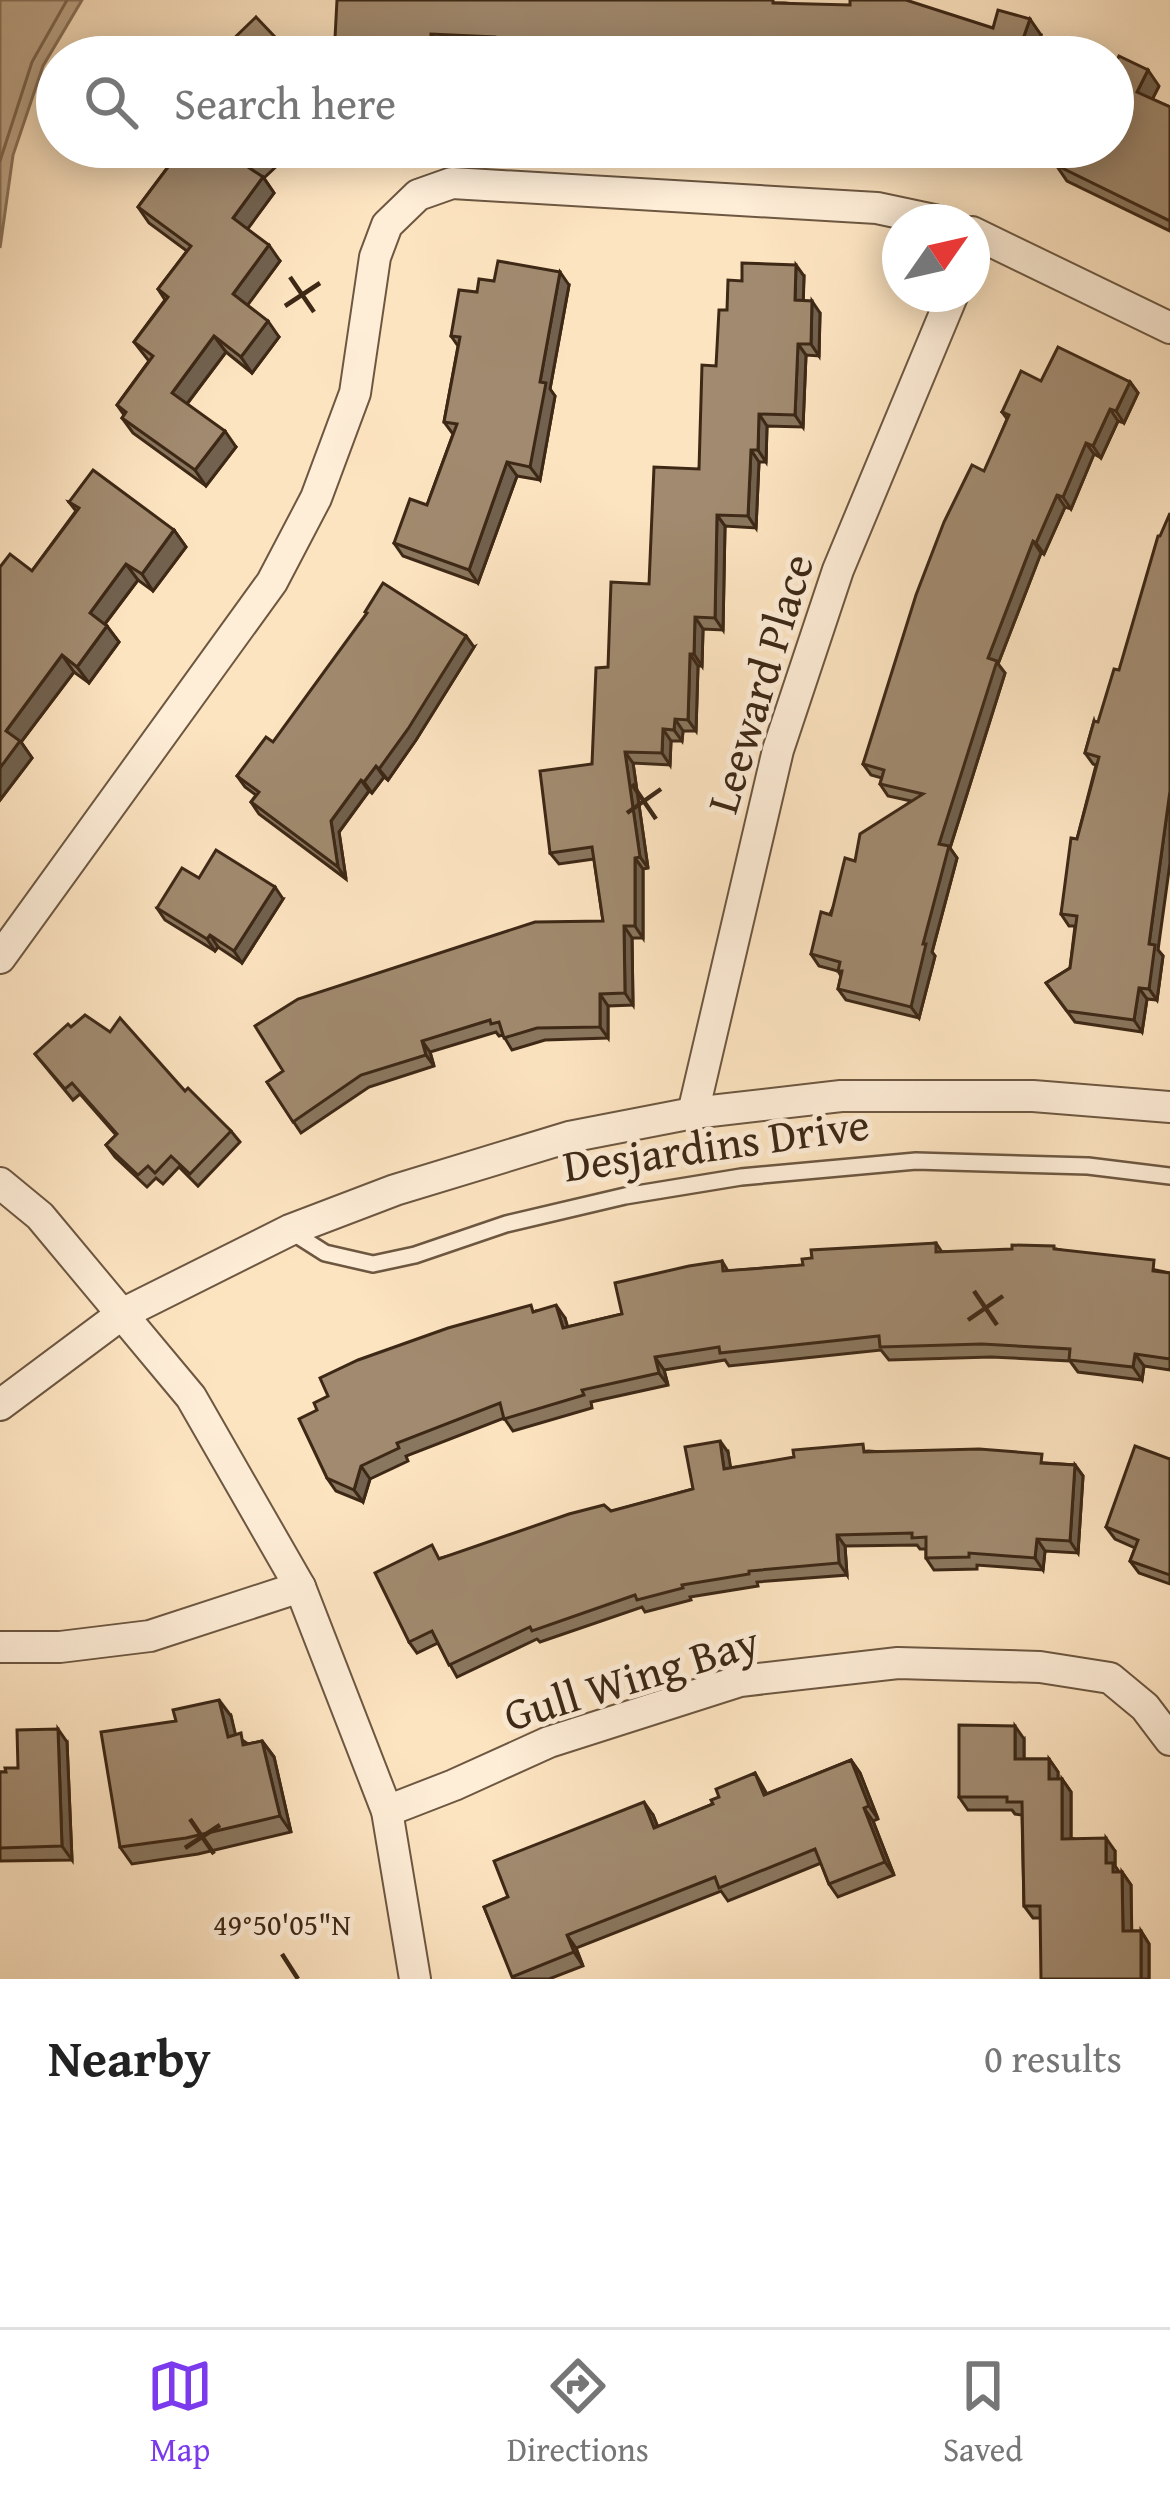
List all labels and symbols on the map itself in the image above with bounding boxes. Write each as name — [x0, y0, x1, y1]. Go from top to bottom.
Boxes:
north arrow — [882, 204, 990, 312]
street label: Leeward Place — [689, 545, 829, 821]
street label: Desjardins Drive — [559, 1090, 873, 1198]
street label: Gull Wing Bay — [495, 1607, 767, 1747]
text: 49°50'05"N — [213, 1902, 351, 1946]

